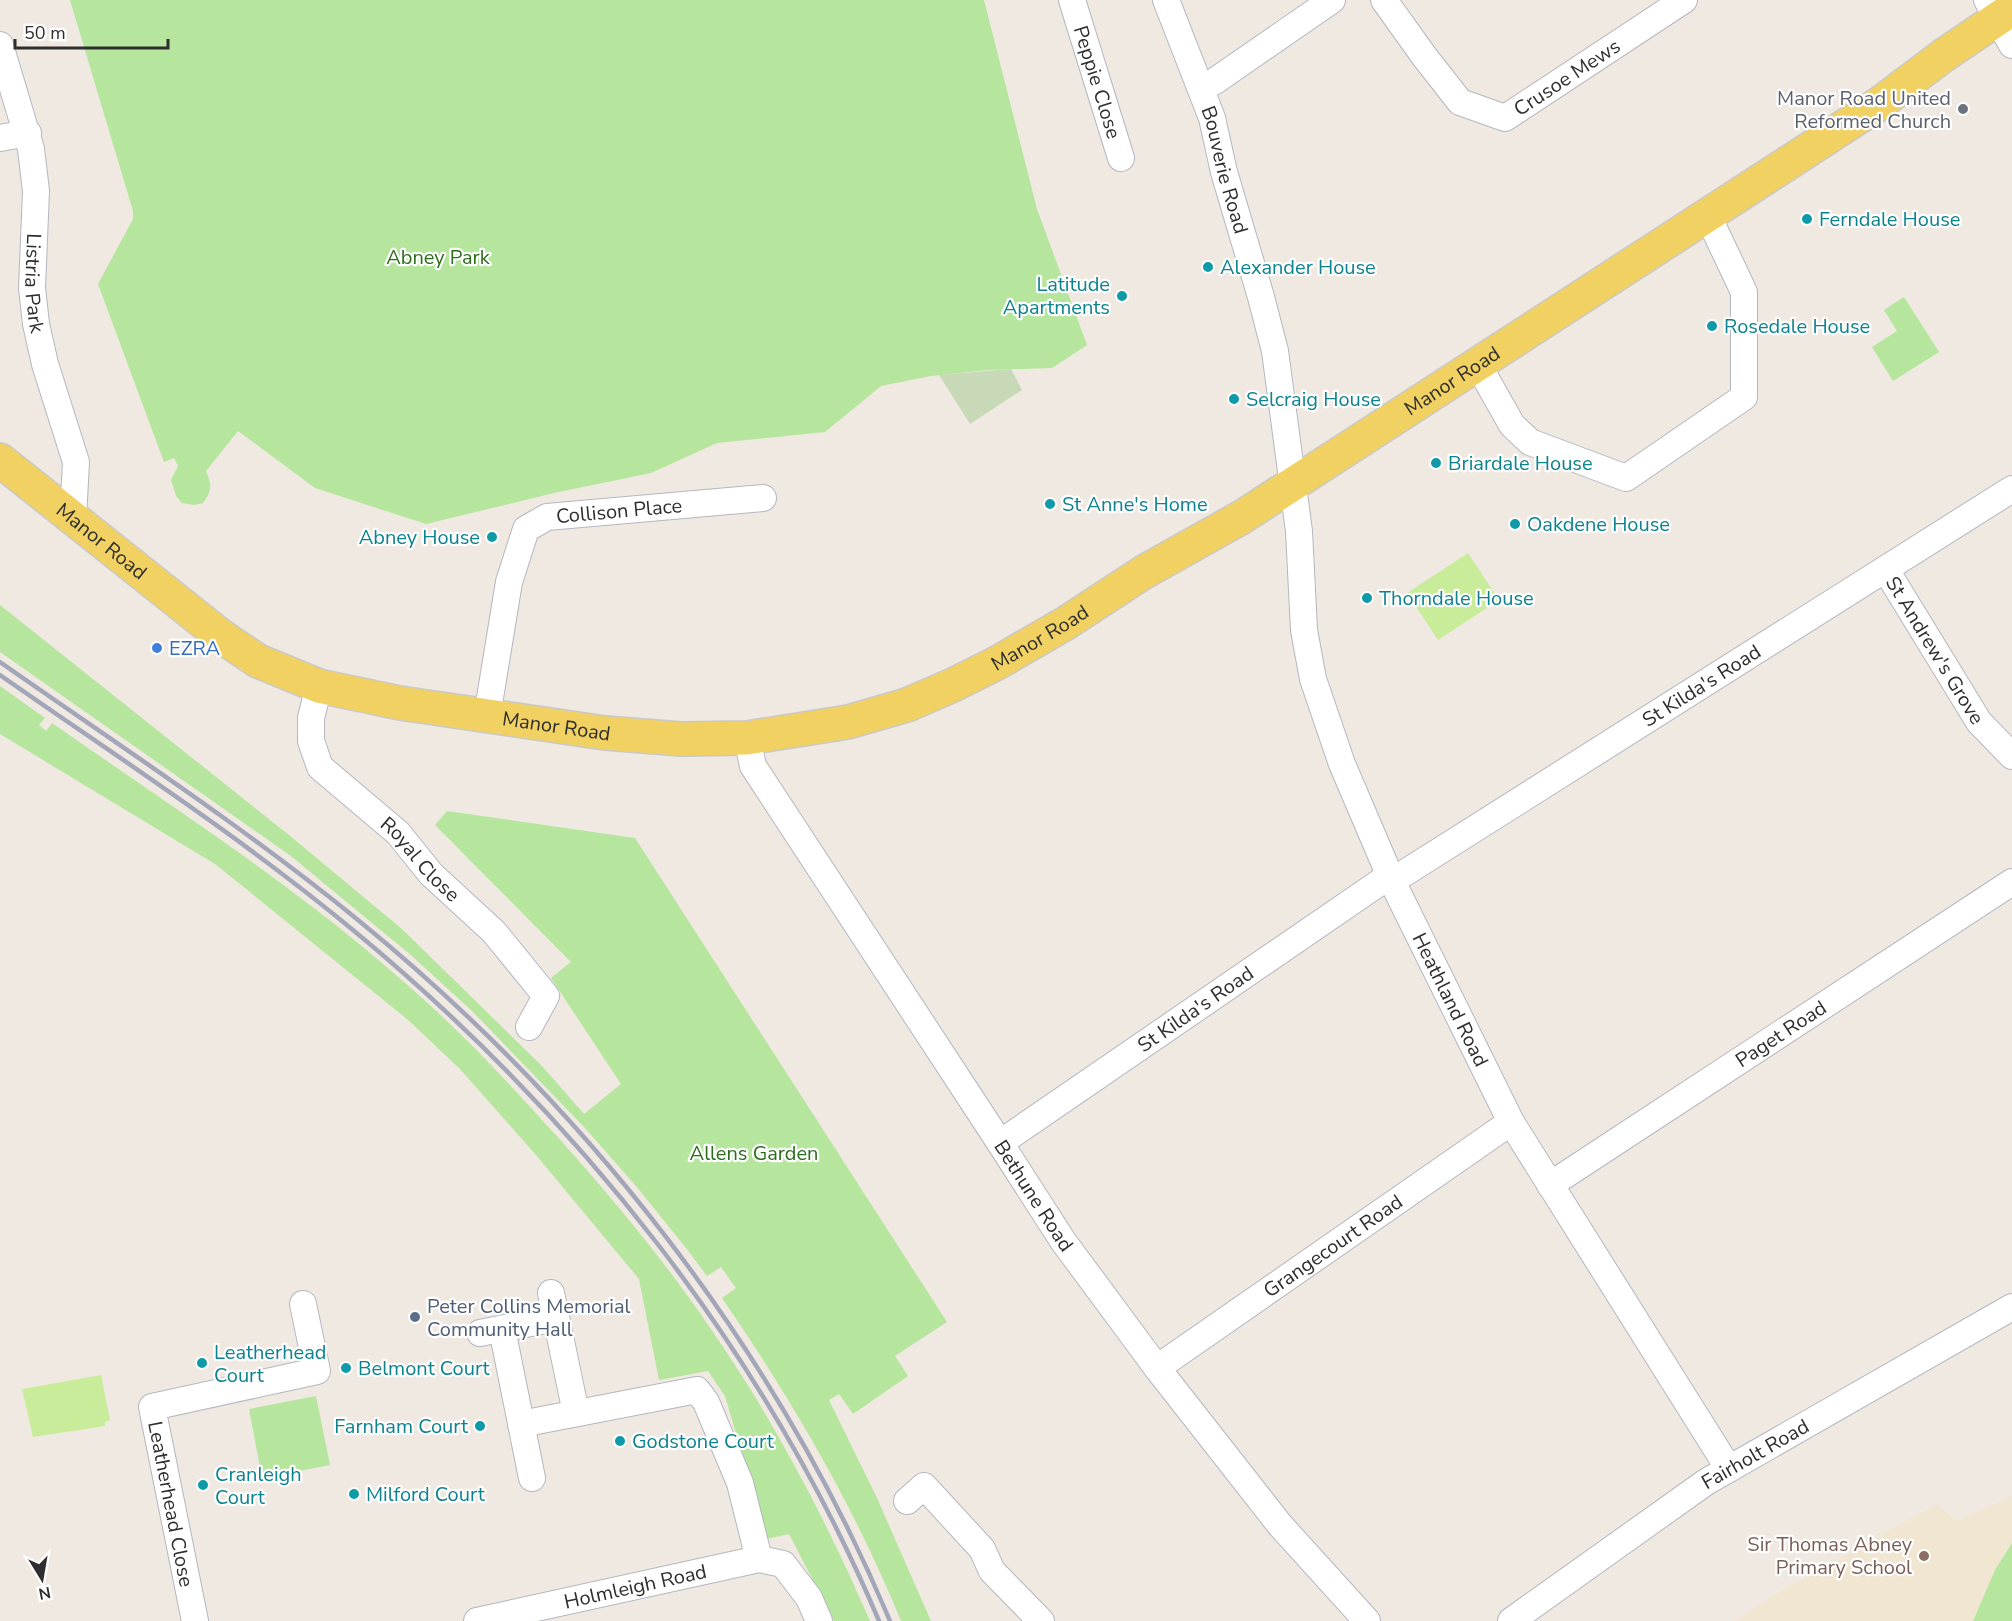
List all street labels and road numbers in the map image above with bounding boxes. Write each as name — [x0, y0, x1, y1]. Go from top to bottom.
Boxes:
street label: Peppie Close — [1067, 22, 1127, 142]
street label: Crusoe Mews — [1509, 33, 1626, 123]
street label: Bouverie Road — [1195, 102, 1254, 237]
street label: Listria Park — [18, 233, 51, 337]
street label: Manor Road — [1399, 340, 1505, 422]
street label: Collison Place — [555, 492, 683, 530]
street label: Manor Road — [50, 497, 152, 586]
street label: St Andrew's Grove — [1879, 571, 1990, 730]
street label: Manor Road — [986, 599, 1094, 678]
street label: St Kilda's Road — [1637, 638, 1766, 733]
street label: Manor Road — [500, 705, 612, 748]
street label: Royal Close — [374, 811, 466, 908]
street label: Heathland Road — [1406, 928, 1495, 1071]
street label: St Kilda's Road — [1132, 960, 1259, 1059]
street label: Paget Road — [1730, 994, 1832, 1074]
street label: Bethune Road — [988, 1135, 1079, 1257]
street label: Grangecourt Road — [1258, 1188, 1408, 1304]
street label: Fairholt Road — [1697, 1413, 1814, 1496]
street label: Leatherhead Close — [141, 1419, 200, 1589]
street label: Holmleigh Road — [561, 1558, 709, 1615]

